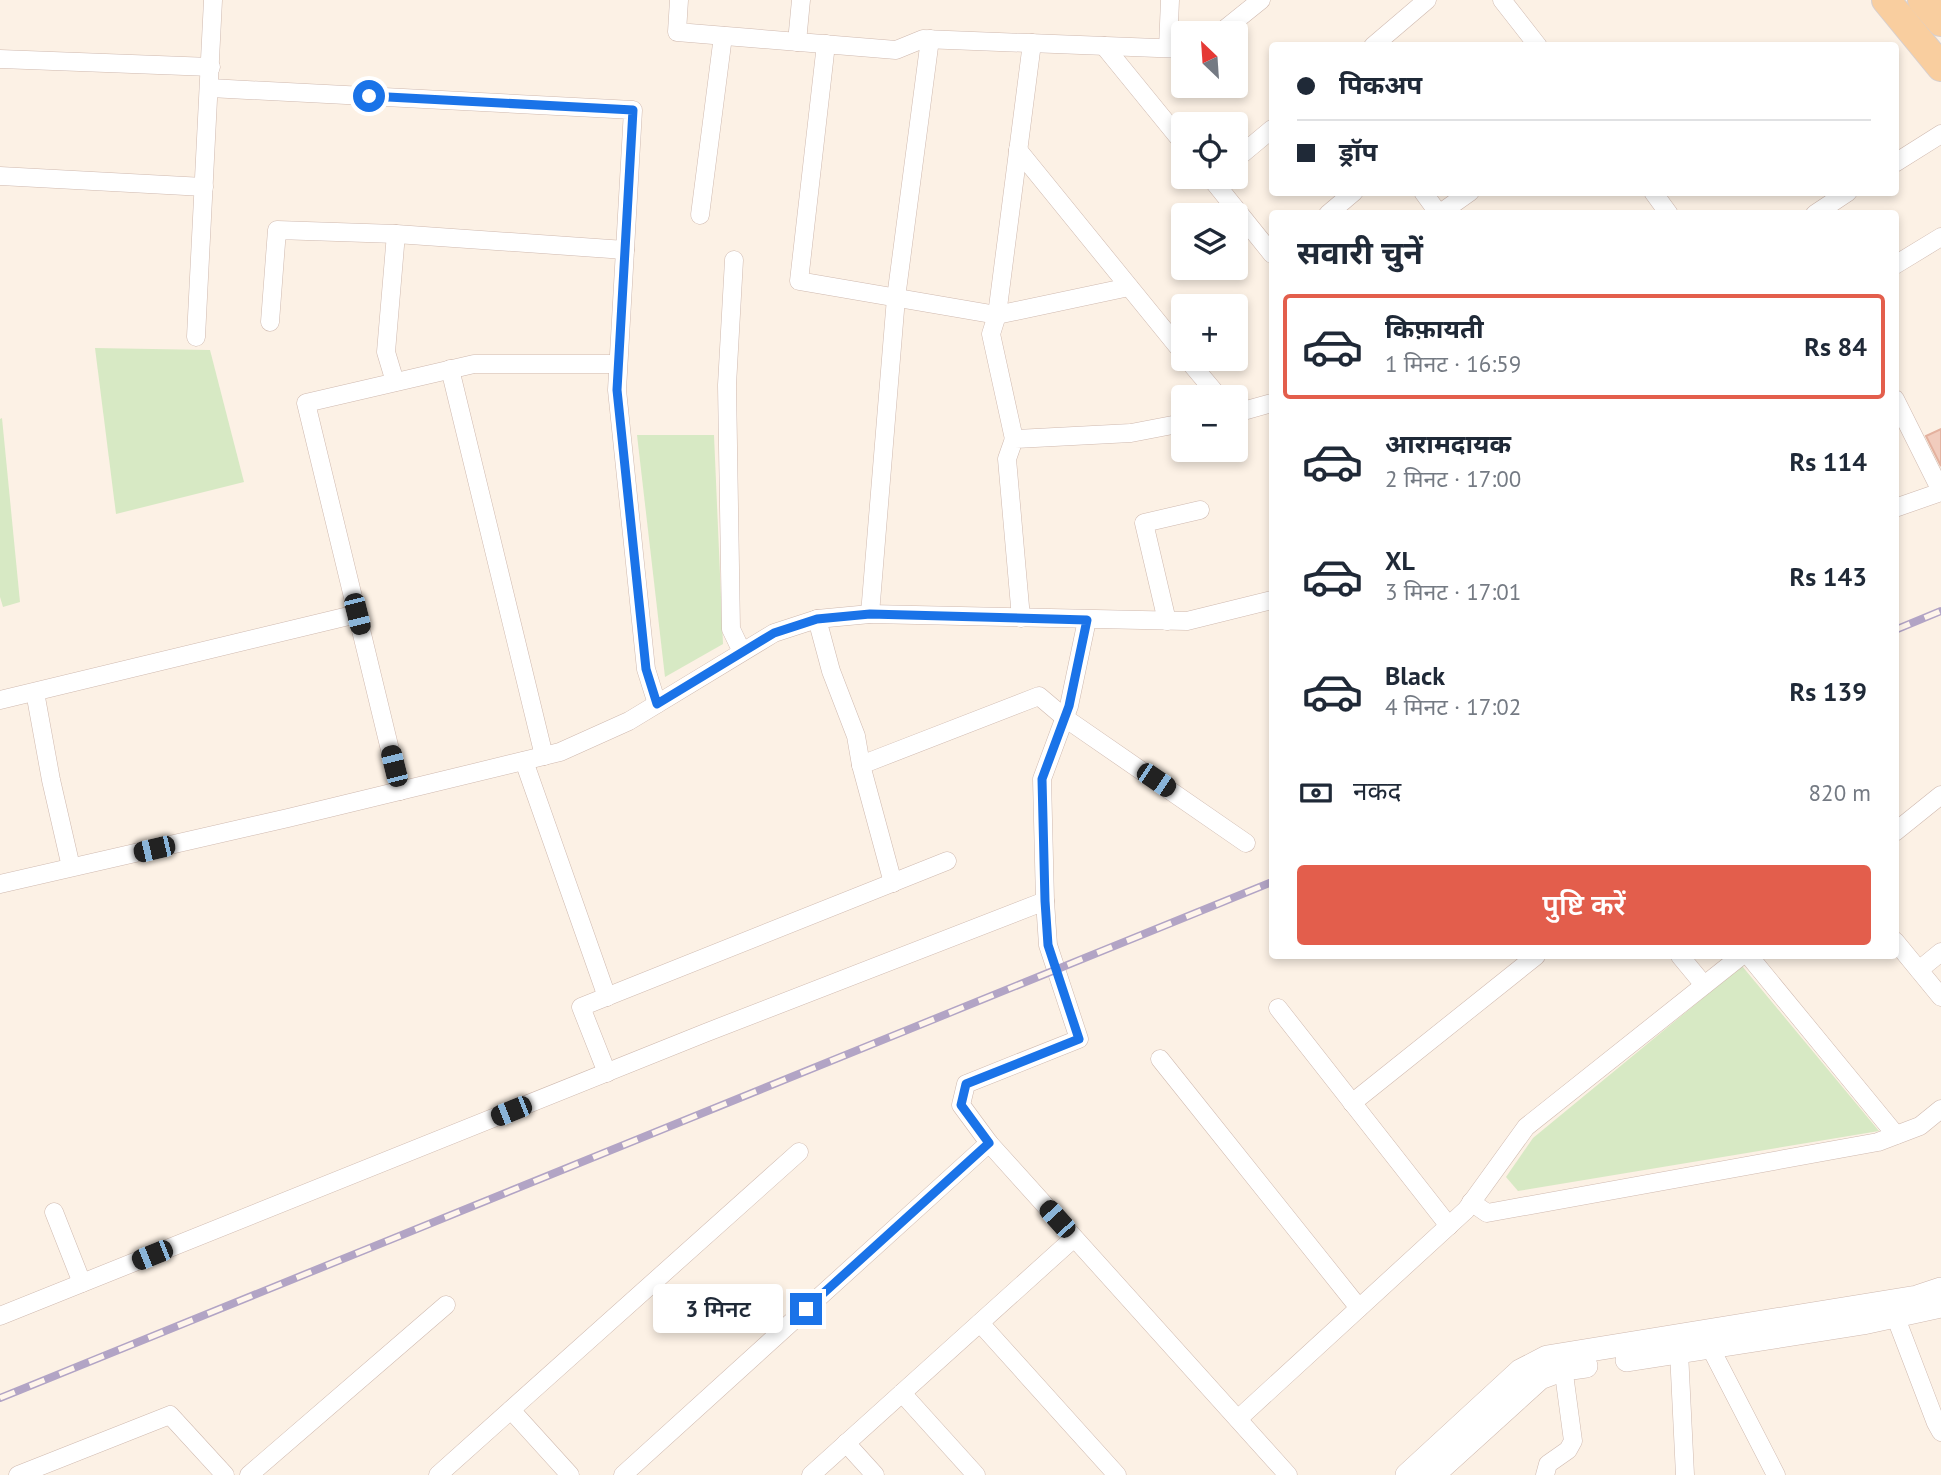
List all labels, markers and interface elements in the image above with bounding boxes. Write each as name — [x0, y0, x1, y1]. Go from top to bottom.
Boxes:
north arrow — [1171, 21, 1248, 98]
map controls — [1171, 21, 1248, 462]
text: पिकअप — [1339, 68, 1422, 101]
route start — [353, 80, 385, 112]
button: locate — [1171, 112, 1248, 189]
text: ड्रॉप — [1339, 135, 1377, 168]
button: layers — [1171, 203, 1248, 280]
text: सवारी चुनें — [1297, 231, 1423, 273]
button: + — [1171, 294, 1248, 371]
text: किफ़ायती — [1385, 312, 1484, 345]
icon: car — [1301, 315, 1364, 378]
text: Rs 84 — [1804, 330, 1867, 363]
text: 1 मिनट · 16:59 — [1385, 349, 1521, 378]
button: − — [1171, 385, 1248, 462]
text: आरामदायक — [1385, 427, 1511, 460]
icon: car — [1301, 430, 1364, 493]
text: Rs 114 — [1790, 445, 1867, 478]
text: 2 मिनट · 17:00 — [1385, 464, 1521, 493]
text: XL — [1385, 544, 1415, 577]
icon: car — [1301, 545, 1364, 608]
text: Rs 143 — [1790, 560, 1867, 593]
text: 3 मिनट · 17:01 — [1385, 577, 1521, 606]
car — [342, 591, 373, 637]
text: Black — [1385, 659, 1445, 692]
icon: car — [1301, 660, 1364, 723]
text: Rs 139 — [1790, 675, 1867, 708]
text: 4 मिनट · 17:02 — [1385, 692, 1521, 721]
car — [379, 743, 410, 789]
car — [1133, 760, 1180, 800]
icon: cash — [1297, 774, 1335, 812]
text: नकद — [1353, 774, 1401, 807]
text: 820 m — [1809, 778, 1871, 807]
car — [132, 834, 177, 864]
button: पुष्टि करें — [1297, 865, 1871, 945]
car — [488, 1093, 535, 1129]
car — [1036, 1196, 1079, 1242]
car — [129, 1237, 176, 1273]
callout: 3 मिनट — [652, 1284, 782, 1334]
route end — [790, 1293, 822, 1325]
text: 3 मिनट — [685, 1294, 751, 1323]

